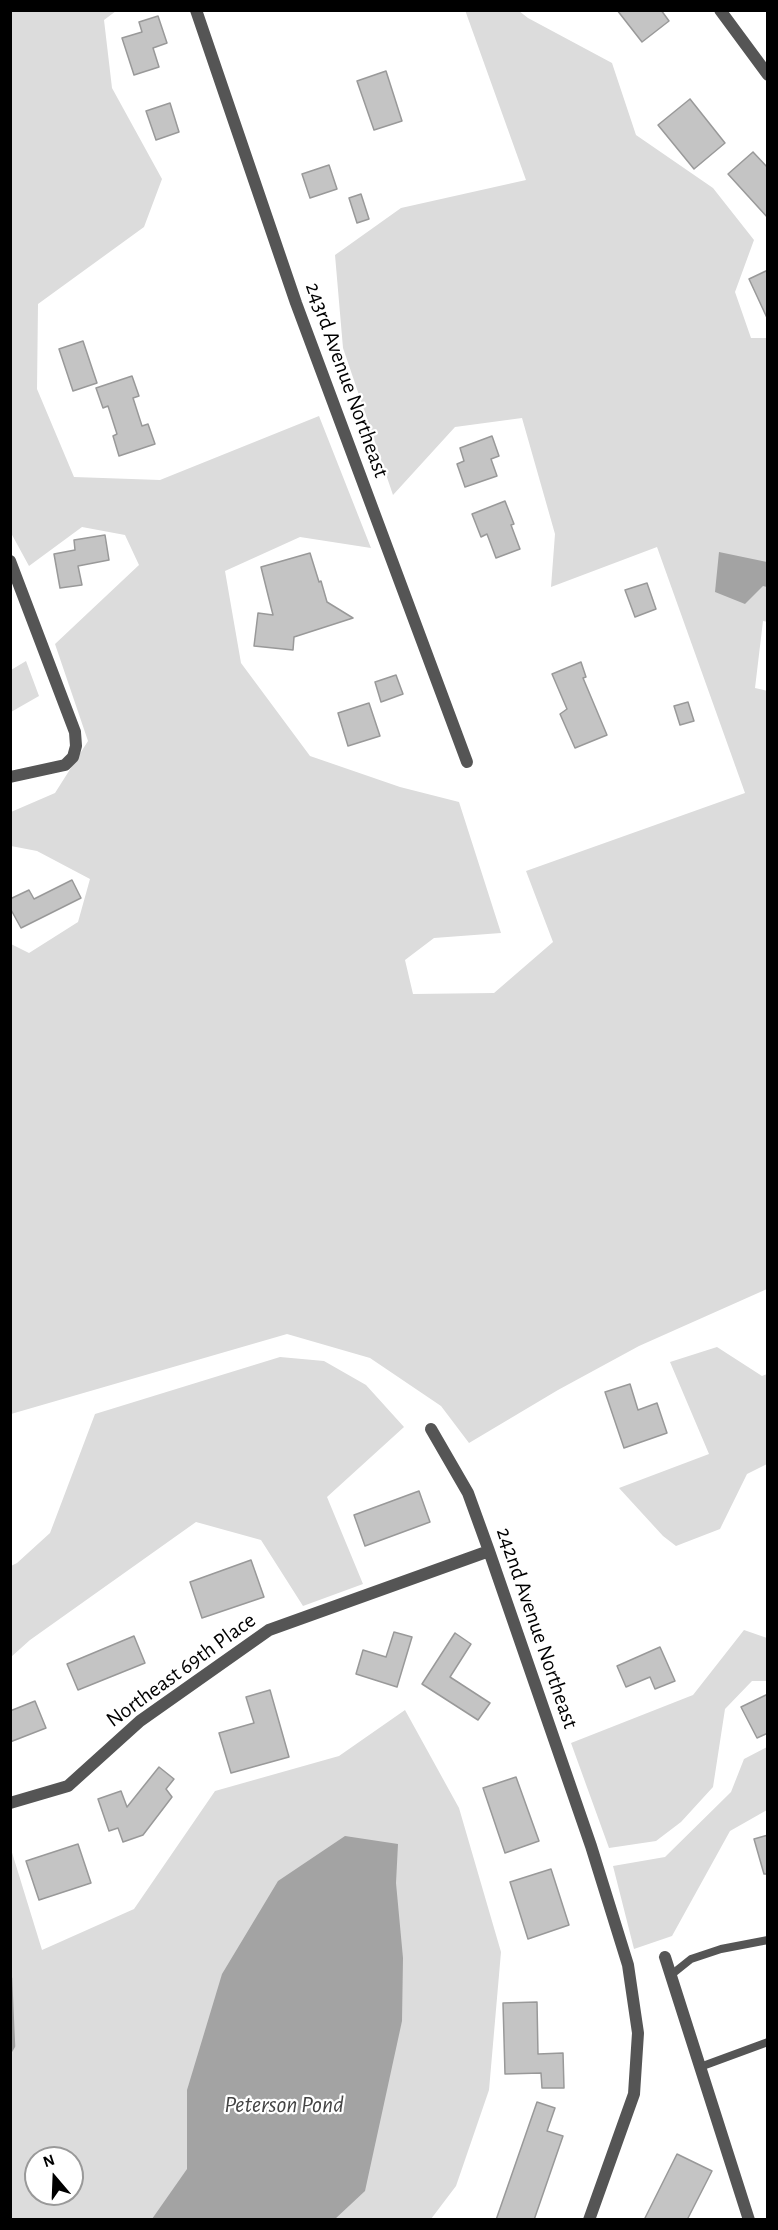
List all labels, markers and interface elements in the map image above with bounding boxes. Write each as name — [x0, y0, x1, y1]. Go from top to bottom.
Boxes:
street label: 243rd Avenue Northeast — [299, 279, 395, 481]
street label: 242nd Avenue Northeast — [490, 1524, 584, 1732]
street label: Northeast 69th Place — [101, 1607, 261, 1733]
water label: Peterson Pond — [224, 2091, 344, 2119]
north arrow — [24, 2146, 84, 2206]
text: N — [41, 2151, 57, 2170]

